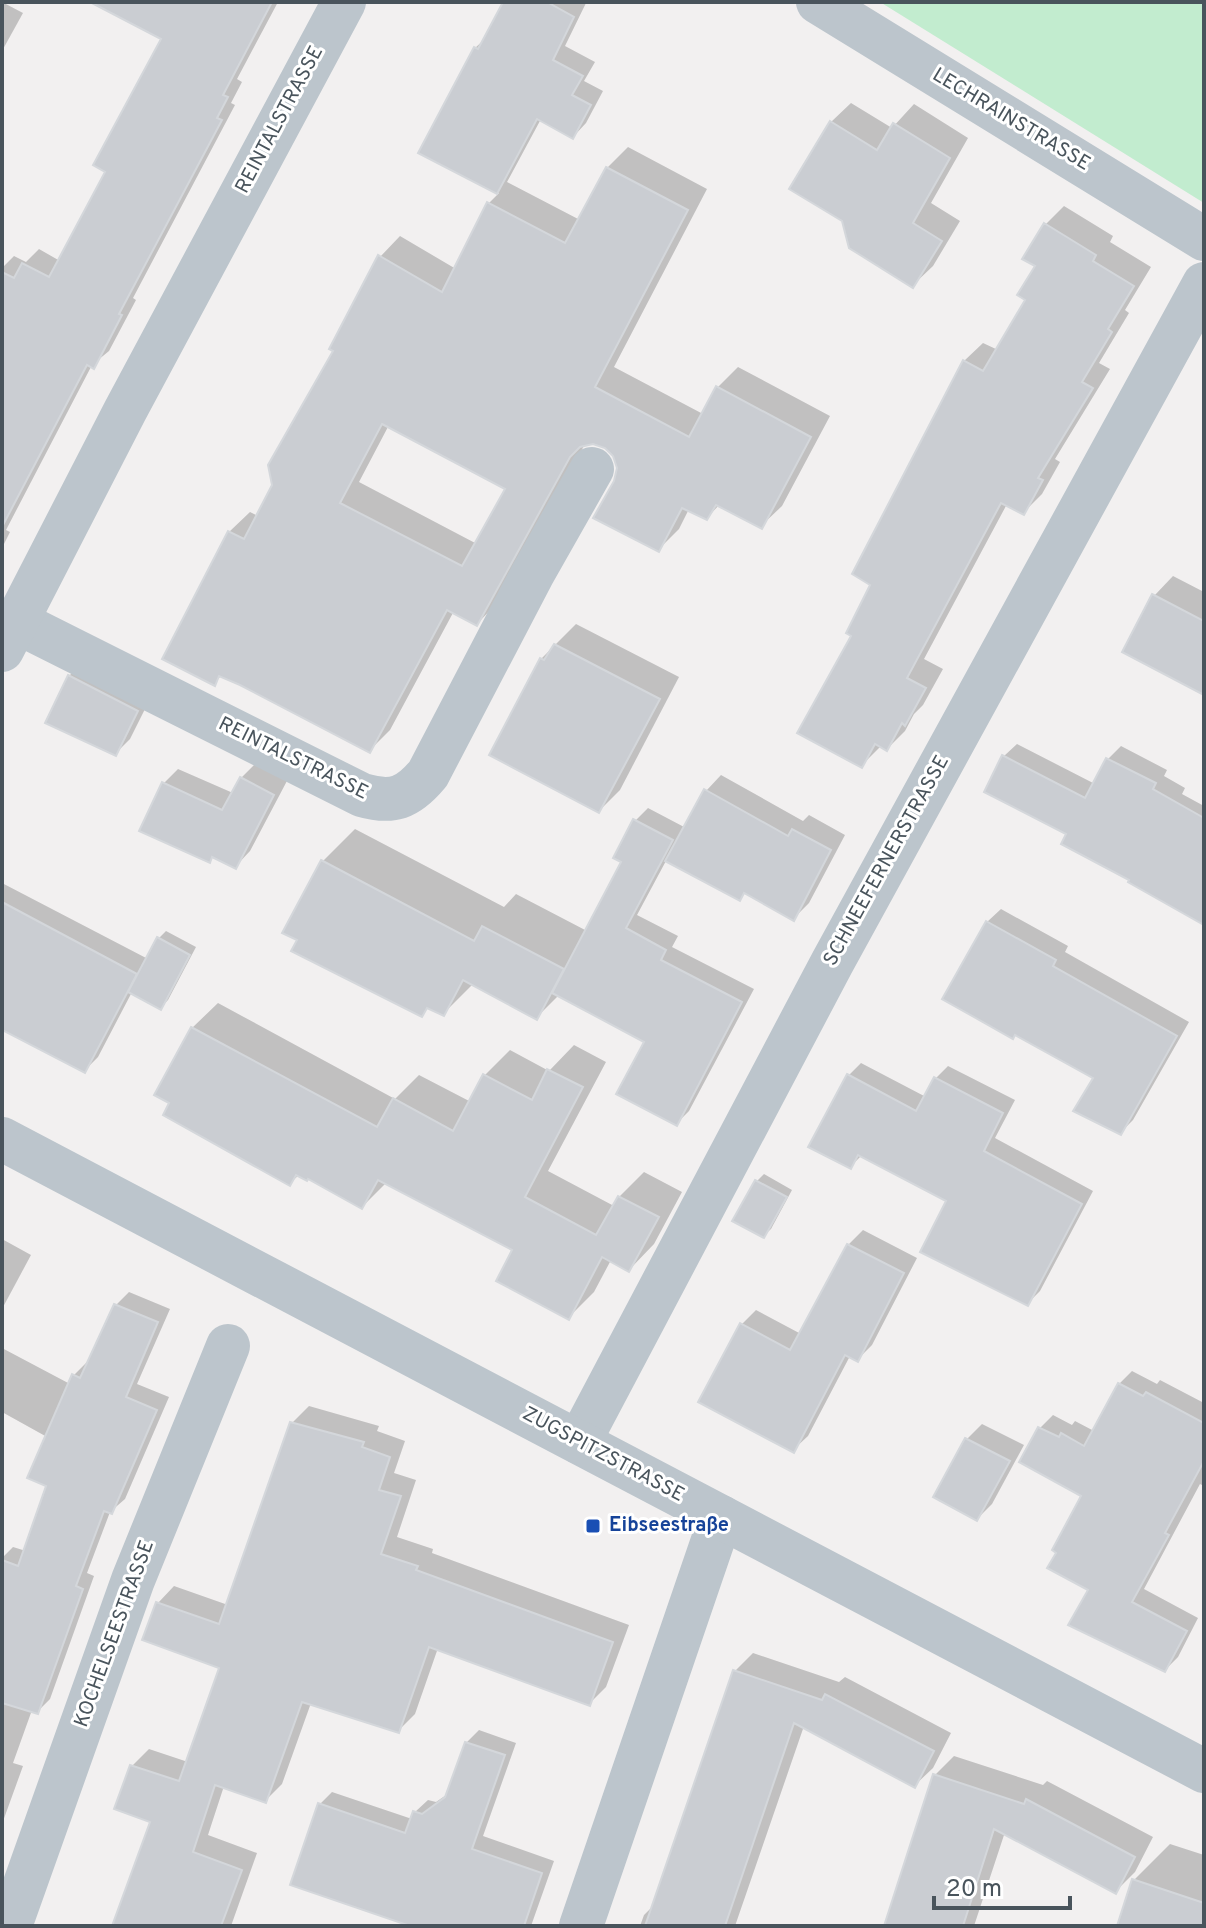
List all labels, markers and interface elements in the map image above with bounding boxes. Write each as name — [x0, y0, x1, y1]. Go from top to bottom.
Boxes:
street label: REINTALSTRASSE — [230, 42, 330, 198]
street label: LECHRAINSTRASSE — [927, 62, 1095, 178]
street label: REINTALSTRASSE — [214, 711, 372, 807]
street label: SCHNEEFERNERSTRASSE — [818, 751, 956, 971]
street label: ZUGSPITZSTRASSE — [517, 1401, 689, 1509]
place label: Eibseestraße — [609, 1513, 729, 1539]
marker: Eibseestraße — [584, 1517, 602, 1535]
street label: KOCHELSEESTRASSE — [69, 1537, 161, 1731]
scale bar — [934, 1860, 1070, 1910]
text: 20 m — [946, 1875, 1002, 1905]

